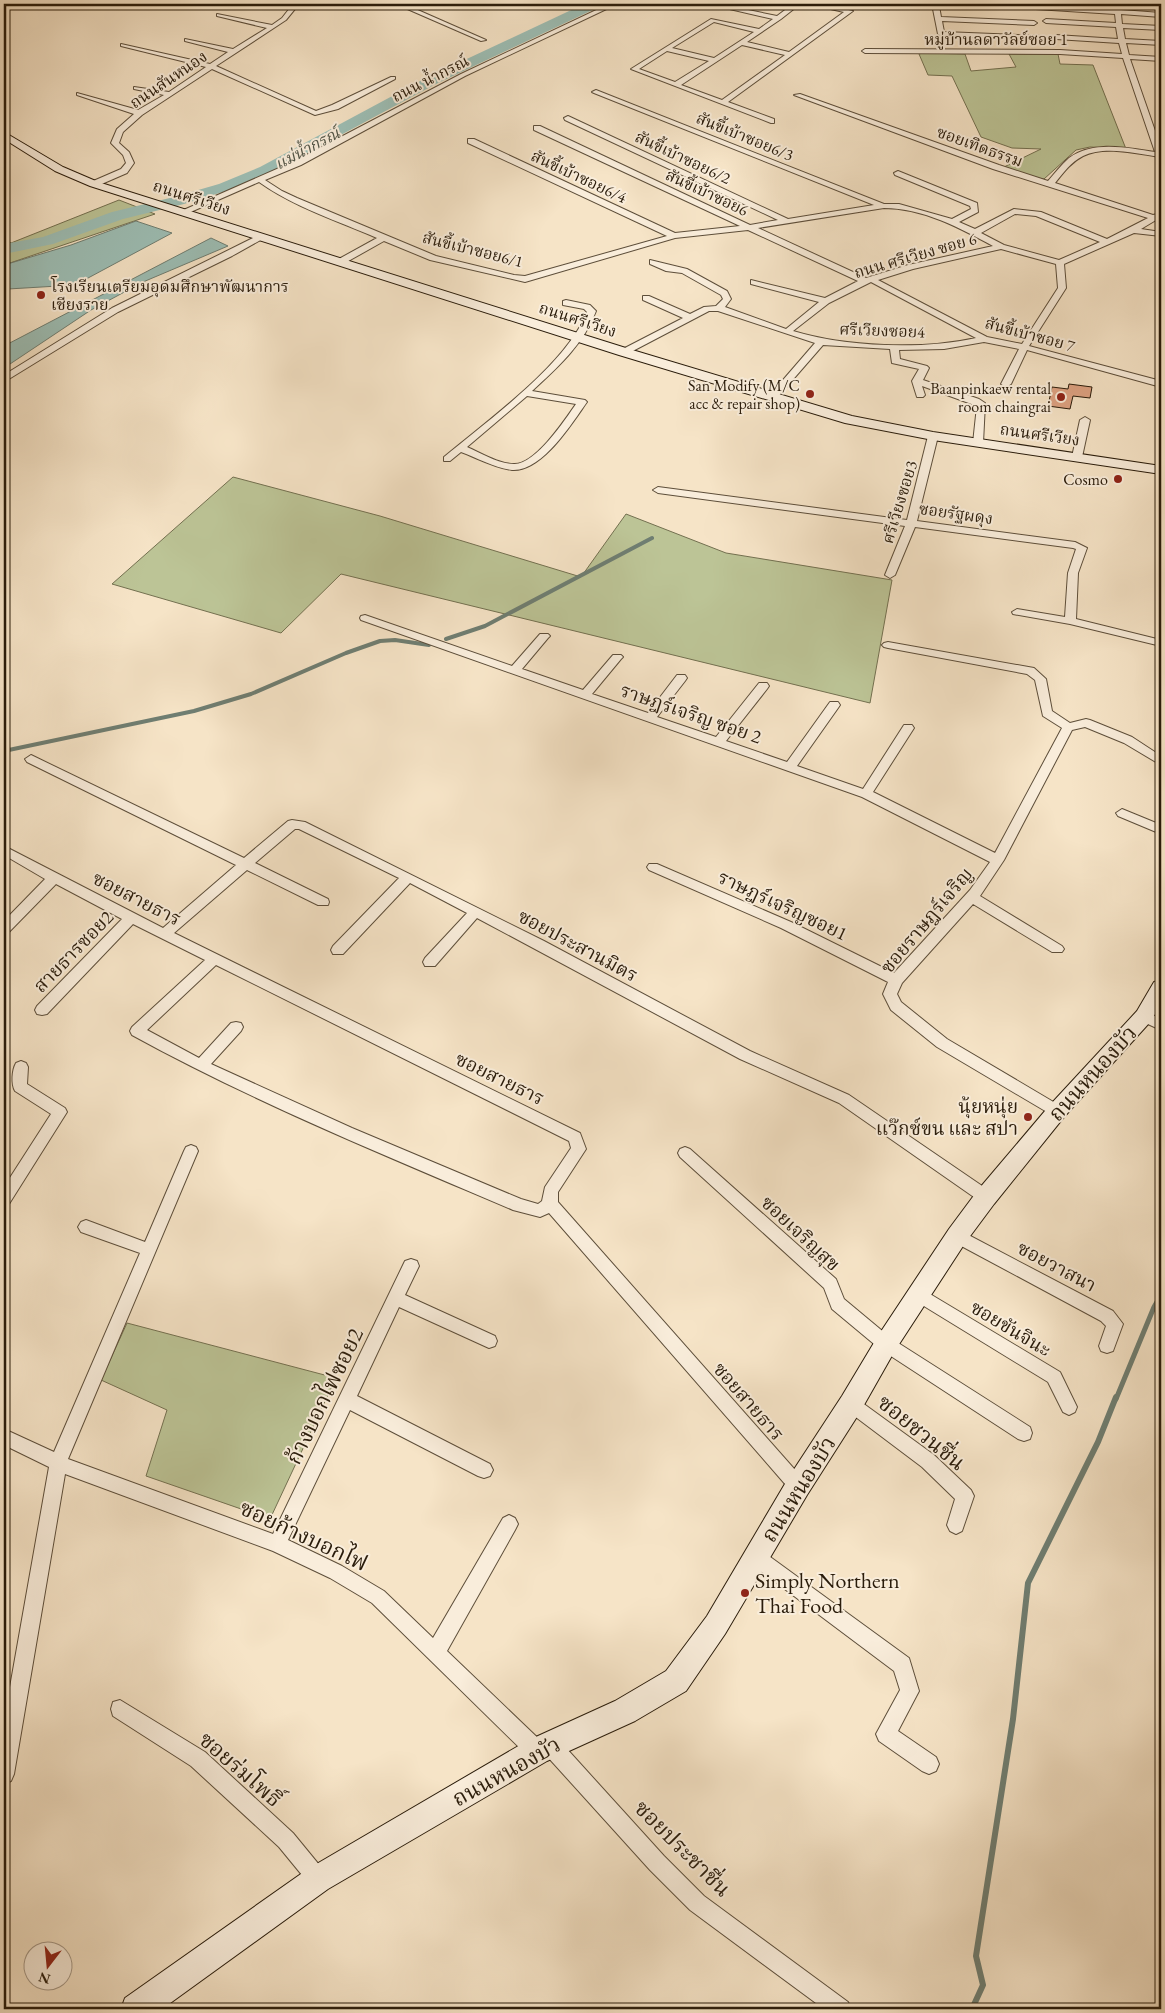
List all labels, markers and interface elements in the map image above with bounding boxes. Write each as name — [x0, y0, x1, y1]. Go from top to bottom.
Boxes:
street label: หมู่บ้านลดาวัลย์ซอย 1 — [924, 29, 1068, 50]
street label: ถนนสันหนอง — [125, 46, 211, 113]
street label: ถนน น้ำกรณ์ — [387, 49, 473, 107]
street label: สันขี้เบ้าซอย6/3 — [693, 106, 797, 166]
water label: แม่น้ำกรณ์ — [270, 121, 345, 174]
street label: ซอยเทิดธรรม — [934, 121, 1026, 172]
street label: สันขี้เบ้าซอย6/2 — [632, 125, 735, 189]
street label: สันขี้เบ้าซอย6/4 — [528, 144, 631, 208]
street label: สันขี้เบ้าซอย6 — [662, 163, 752, 221]
street label: ถนนศรีเวียง — [150, 175, 233, 220]
street label: สันขี้เบ้าซอย6/1 — [420, 226, 526, 272]
street label: ถนน ศรีเวียง ซอย 6 — [851, 228, 979, 283]
place label: โรงเรียนเตรียมอุดมศึกษาพัฒนาการ เชียงราย — [50, 276, 289, 315]
marker: โรงเรียนเตรียมอุดมศึกษาพัฒนาการ เชียงราย — [35, 289, 47, 301]
street label: ถนนศรีเวียง — [536, 297, 619, 342]
street label: สันขี้เบ้าซอย 7 — [983, 311, 1078, 357]
street label: ศรีเวียงซอย4 — [839, 319, 926, 343]
place label: San Modify (M/C acc & repair shop) — [688, 375, 800, 414]
place label: Baanpinkaew rental room chaingrai — [930, 378, 1051, 417]
marker: San Modify (M/C acc & repair shop) — [804, 388, 816, 400]
marker: Baanpinkaew rental room chaingrai — [1055, 391, 1067, 403]
street label: ถนนศรีเวียง — [999, 418, 1081, 450]
street label: ศรีเวียงซอย3 — [877, 458, 922, 546]
place label: Cosmo — [1063, 469, 1108, 490]
marker: Cosmo — [1112, 473, 1124, 485]
street label: ซอยรัฐผดุง — [917, 498, 994, 530]
street label: ราษฎร์เจริญ ซอย 2 — [617, 678, 765, 749]
street label: ซอยราษฎร์เจริญ — [875, 862, 978, 979]
street label: ราษฎร์เจริญซอย1 — [714, 865, 852, 946]
street label: ซอยสายธาร — [88, 866, 185, 931]
street label: ซอยประสานมิตร — [514, 903, 642, 987]
street label: สายธารซอย2 — [28, 905, 119, 998]
street label: ถนนหนองบัว — [1042, 1019, 1143, 1128]
street label: ซอยสายธาร — [451, 1046, 548, 1111]
place label: นุ้ยหนุ่ย แว๊กซ์ขน และ สปา — [876, 1094, 1018, 1141]
marker: นุ้ยหนุ่ย แว๊กซ์ขน และ สปา — [1022, 1111, 1034, 1123]
street label: ซอยเจริญสุข — [756, 1190, 846, 1277]
street label: ซอยวาสนา — [1013, 1235, 1101, 1298]
street label: ซอยขันจินะ — [966, 1295, 1056, 1362]
street label: ก้างบอกไฟซอย2 — [279, 1323, 370, 1469]
street label: ซอยสายธาร — [708, 1357, 790, 1446]
street label: ซอยชวนชื่น — [872, 1386, 973, 1477]
street label: ถนนหนองบัว — [754, 1431, 842, 1548]
street label: ซอยก้างบอกไฟ — [235, 1493, 372, 1578]
place label: Simply Northern Thai Food — [755, 1566, 900, 1620]
marker: Simply Northern Thai Food — [739, 1587, 751, 1599]
street label: ซอยร่มโพธิ์ — [193, 1724, 291, 1815]
street label: ถนนหนองบัว — [447, 1730, 566, 1813]
street label: ซอยประชาชื่น — [628, 1792, 739, 1903]
north arrow — [22, 1940, 72, 1990]
text: N — [36, 1968, 52, 1989]

